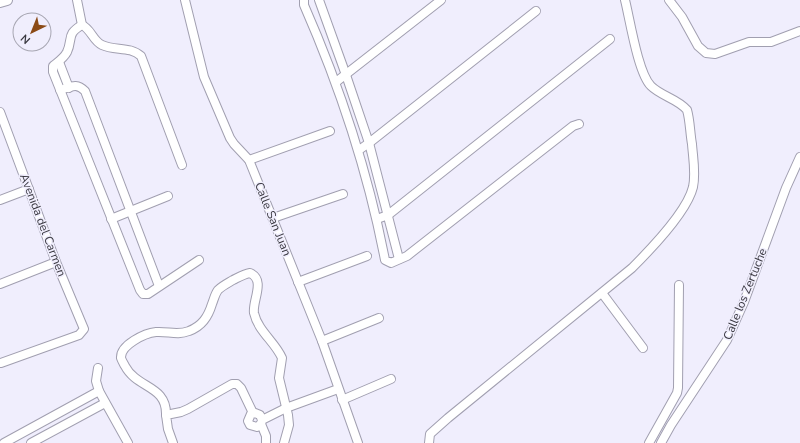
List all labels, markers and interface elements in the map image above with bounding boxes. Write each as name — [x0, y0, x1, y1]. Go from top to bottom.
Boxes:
north arrow — [12, 12, 52, 52]
text: N — [17, 31, 34, 47]
street label: Avenida del Carmen — [16, 171, 70, 279]
street label: Calle San Juan — [251, 180, 295, 258]
street label: Calle los Zertuche — [719, 246, 771, 342]

